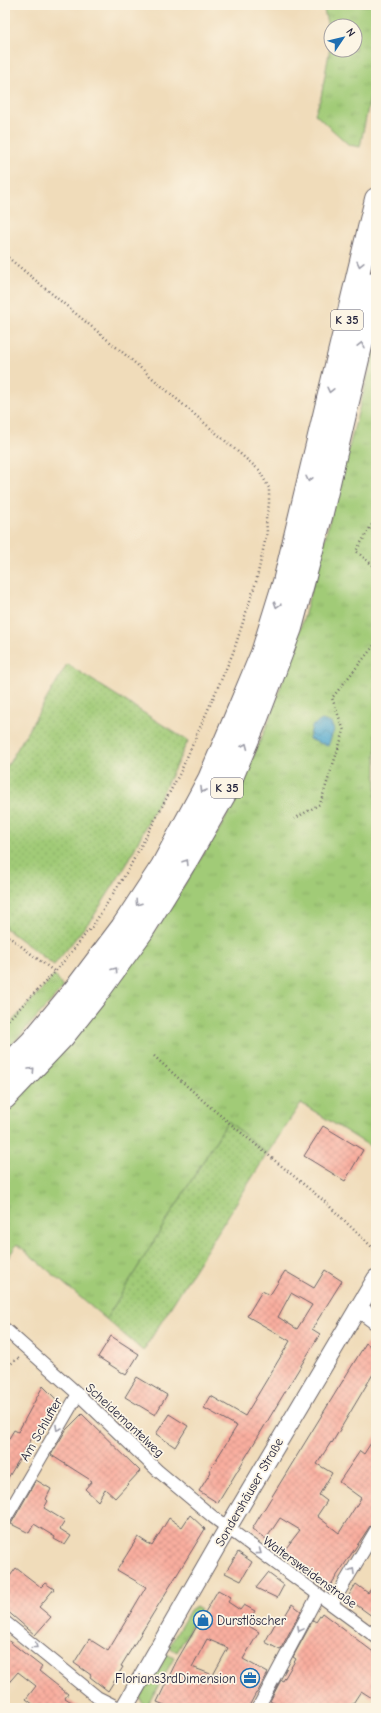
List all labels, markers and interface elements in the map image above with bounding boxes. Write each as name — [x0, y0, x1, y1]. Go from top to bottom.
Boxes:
north arrow — [323, 18, 363, 58]
text: N — [343, 26, 358, 39]
one-way arrow — [357, 261, 365, 267]
road number: K 35 — [331, 310, 363, 330]
one-way arrow — [356, 342, 365, 349]
one-way arrow — [327, 387, 335, 393]
one-way arrow — [306, 476, 314, 482]
one-way arrow — [273, 601, 282, 608]
one-way arrow — [240, 743, 248, 750]
road number: K 35 — [211, 778, 243, 798]
one-way arrow — [200, 786, 208, 794]
one-way arrow — [181, 859, 188, 866]
one-way arrow — [135, 899, 143, 906]
one-way arrow — [110, 967, 117, 974]
one-way arrow — [27, 1067, 35, 1075]
street label: Scheidemantelweg — [83, 1380, 167, 1460]
street label: Am Schlufter — [17, 1394, 66, 1464]
one-way arrow — [56, 1424, 63, 1431]
street label: Sondershäuser Straße — [212, 1435, 286, 1549]
street label: Waltersweidenstraße — [260, 1533, 360, 1611]
one-way arrow — [255, 1547, 262, 1554]
one-way arrow — [347, 1568, 354, 1575]
shop icon: Durstlöscher — [192, 1609, 214, 1631]
place label: Durstlöscher — [217, 1613, 287, 1628]
one-way arrow — [297, 1625, 305, 1632]
one-way arrow — [31, 1642, 38, 1649]
office icon: Florians3rdDimension — [239, 1667, 261, 1689]
place label: Florians3rdDimension — [115, 1671, 236, 1686]

